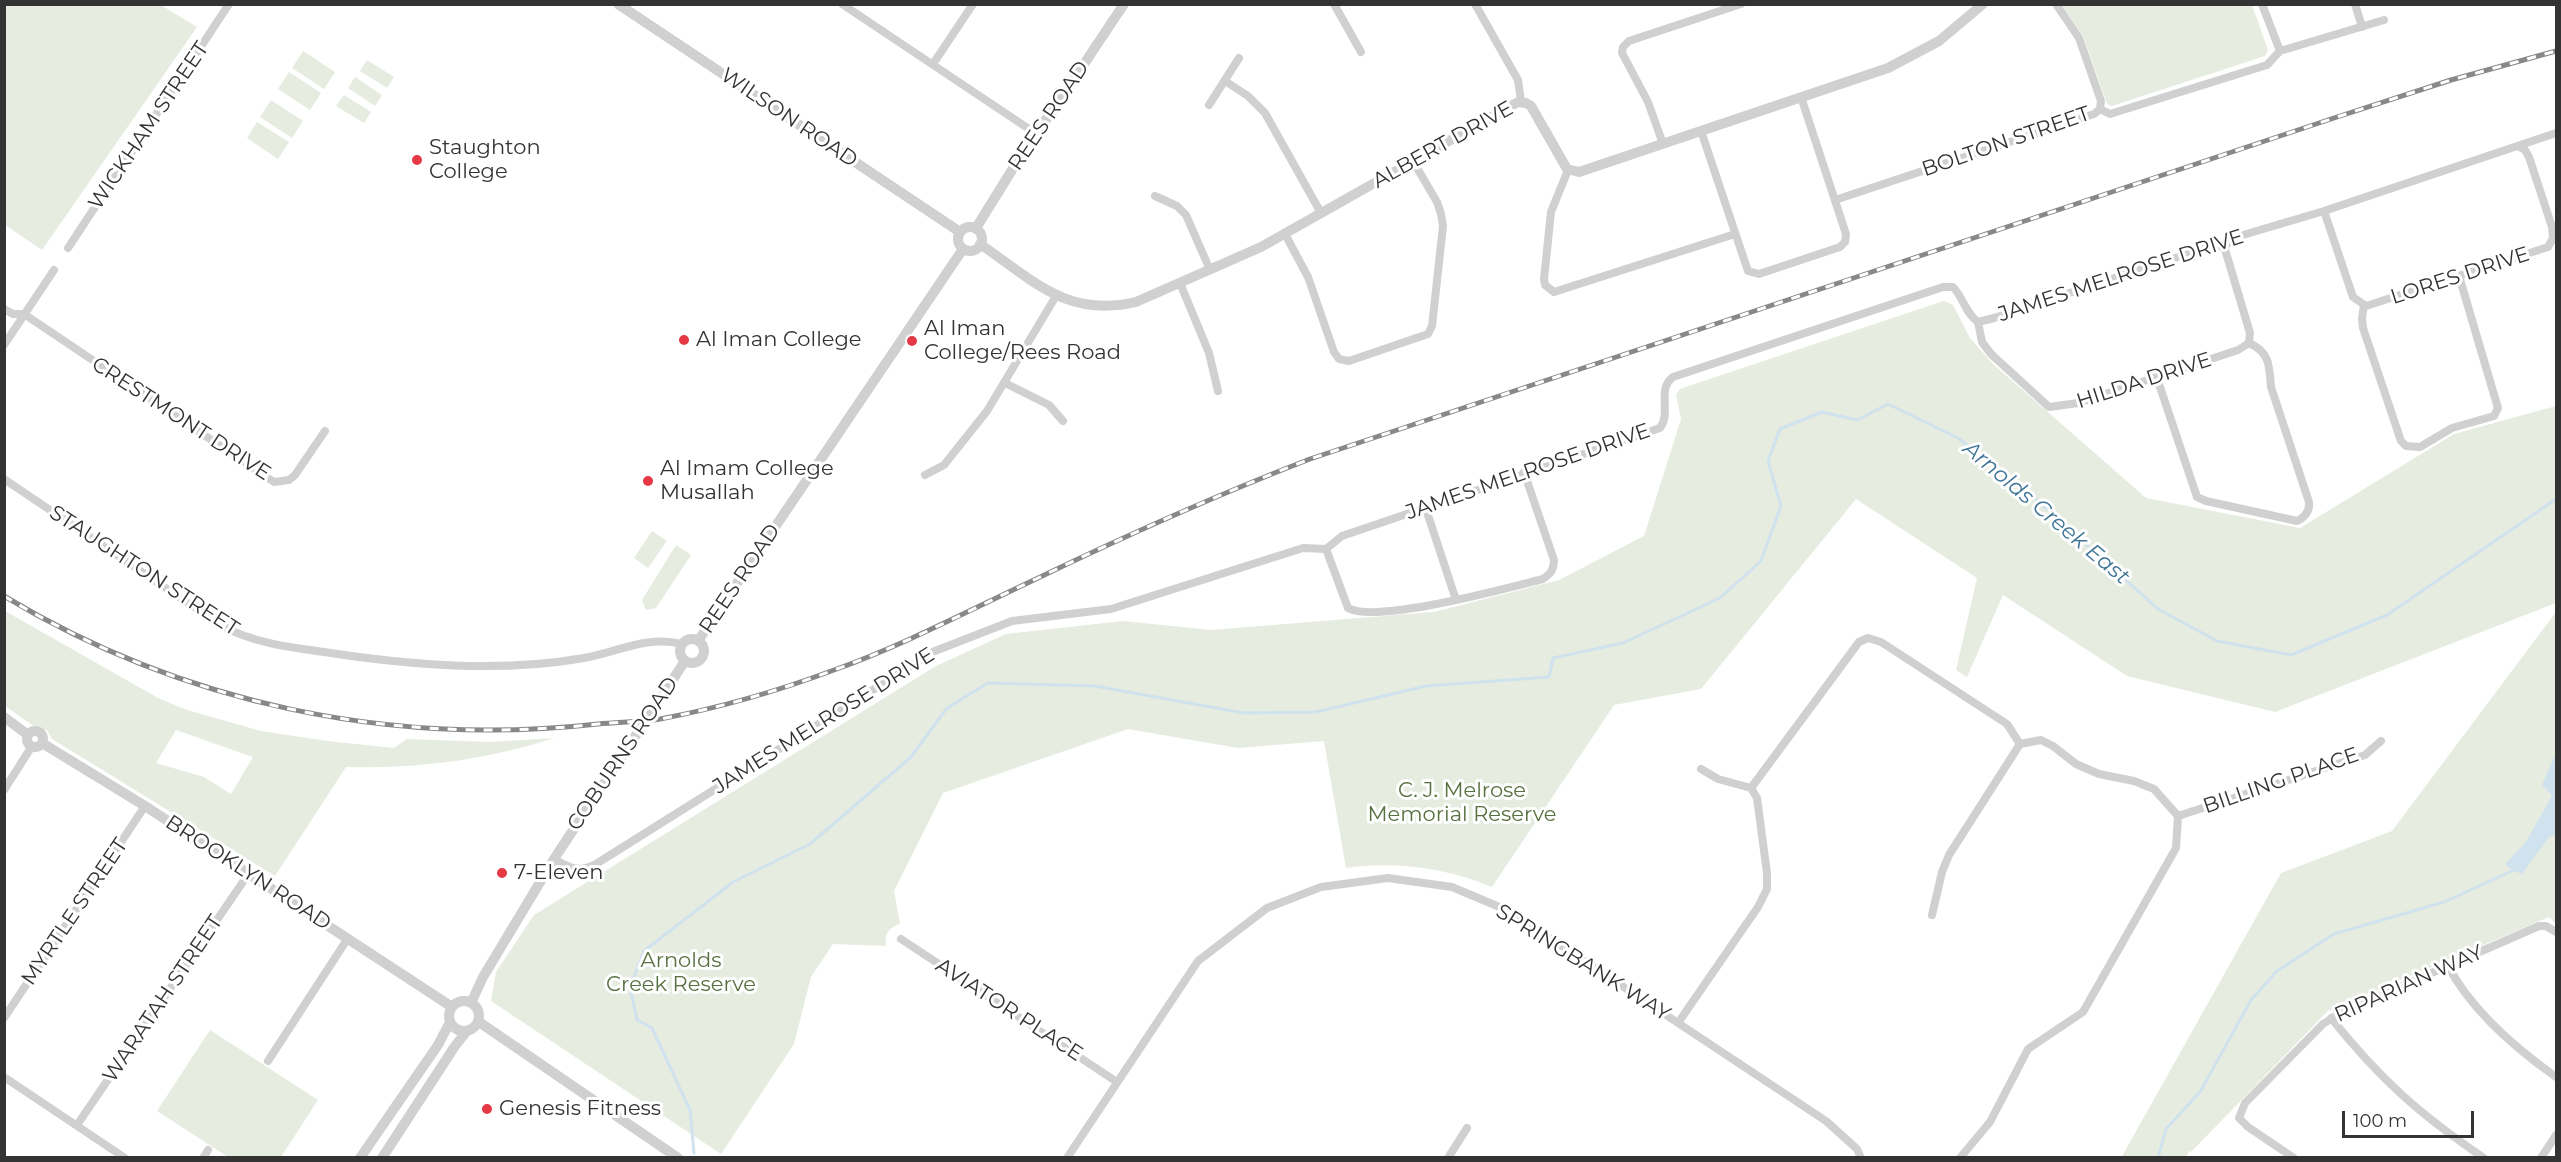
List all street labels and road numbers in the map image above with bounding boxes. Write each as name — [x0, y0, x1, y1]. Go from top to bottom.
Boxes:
street label: WICKHAM STREET — [83, 37, 215, 215]
street label: REES ROAD — [1003, 56, 1095, 176]
street label: WILSON ROAD — [716, 63, 862, 173]
street label: ALBERT DRIVE — [1368, 96, 1518, 194]
street label: BOLTON STREET — [1919, 101, 2093, 183]
street label: JAMES MELROSE DRIVE — [1995, 224, 2247, 328]
street label: LORES DRIVE — [2387, 242, 2533, 310]
street label: HILDA DRIVE — [2073, 347, 2215, 415]
street label: CRESTMONT DRIVE — [87, 352, 275, 486]
street label: JAMES MELROSE DRIVE — [1403, 418, 1653, 526]
street label: STAUGHTON STREET — [45, 500, 243, 642]
street label: REES ROAD — [694, 519, 786, 639]
street label: JAMES MELROSE DRIVE — [709, 642, 939, 800]
street label: COBURNS ROAD — [562, 672, 684, 836]
street label: BILLING PLACE — [2200, 743, 2362, 819]
street label: BROOKLYN ROAD — [160, 810, 336, 936]
street label: MYRTLE STREET — [17, 834, 133, 990]
street label: SPRINGBANK WAY — [1491, 899, 1675, 1027]
street label: WARATAH STREET — [98, 911, 228, 1087]
street label: RIPARIAN WAY — [2331, 940, 2487, 1028]
street label: AVIATOR PLACE — [931, 953, 1087, 1067]

